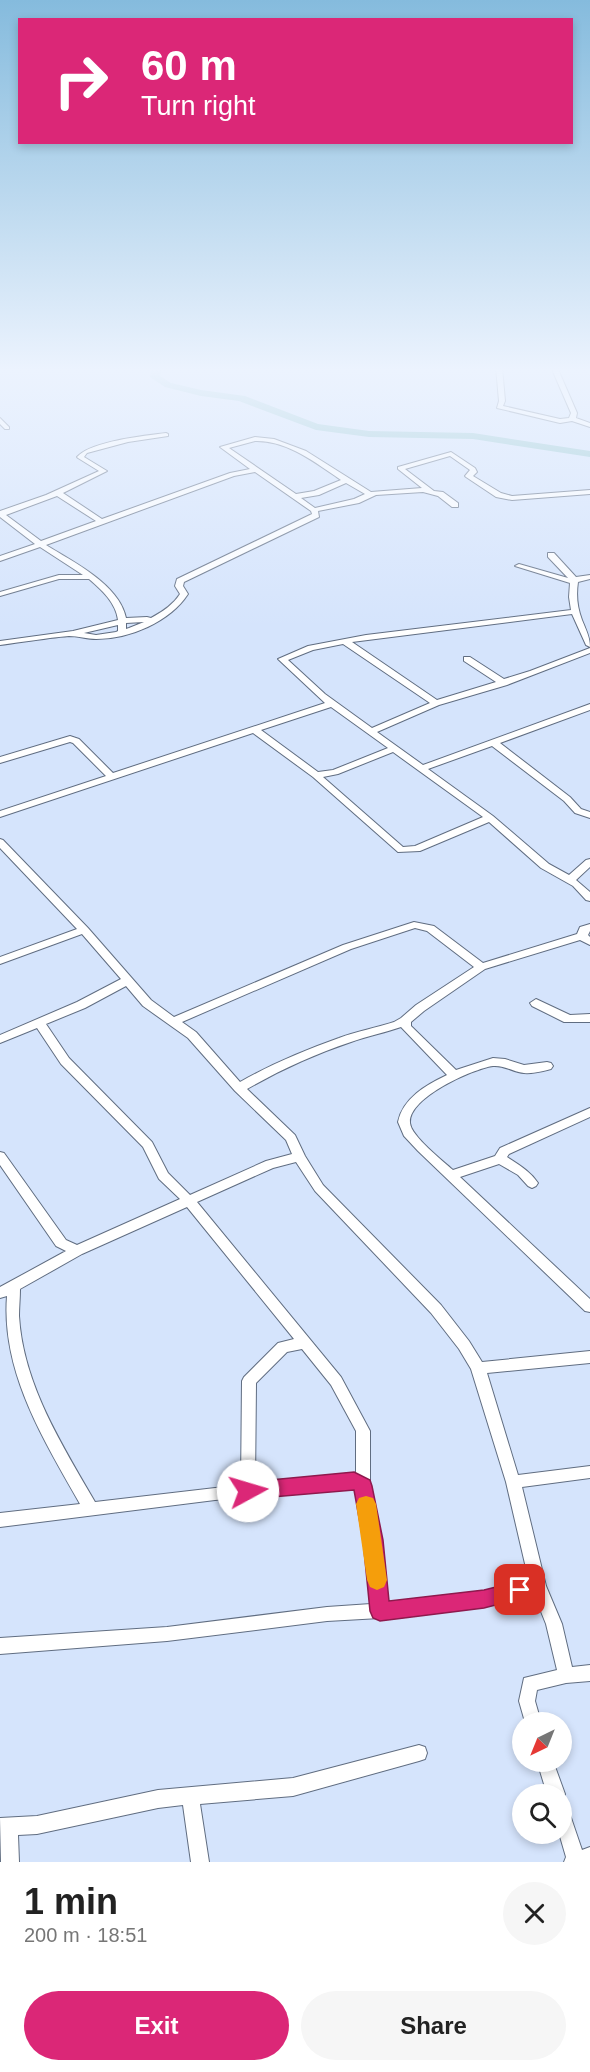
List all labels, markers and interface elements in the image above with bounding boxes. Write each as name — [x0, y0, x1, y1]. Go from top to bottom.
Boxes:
icon: right — [42, 42, 120, 120]
text: 60 m — [141, 42, 237, 89]
text: Turn right — [141, 91, 256, 121]
position arrow — [216, 1459, 280, 1523]
pin — [494, 1564, 545, 1615]
icon: arrive — [503, 1573, 536, 1606]
north arrow — [512, 1712, 572, 1772]
map controls — [512, 1712, 572, 1844]
button: search — [512, 1784, 572, 1844]
text: 1 min — [24, 1881, 118, 1922]
button: close — [503, 1882, 566, 1945]
text: 200 m · 18:51 — [24, 1924, 147, 1946]
button: Exit — [24, 1991, 289, 2060]
button: Share — [301, 1991, 566, 2060]

